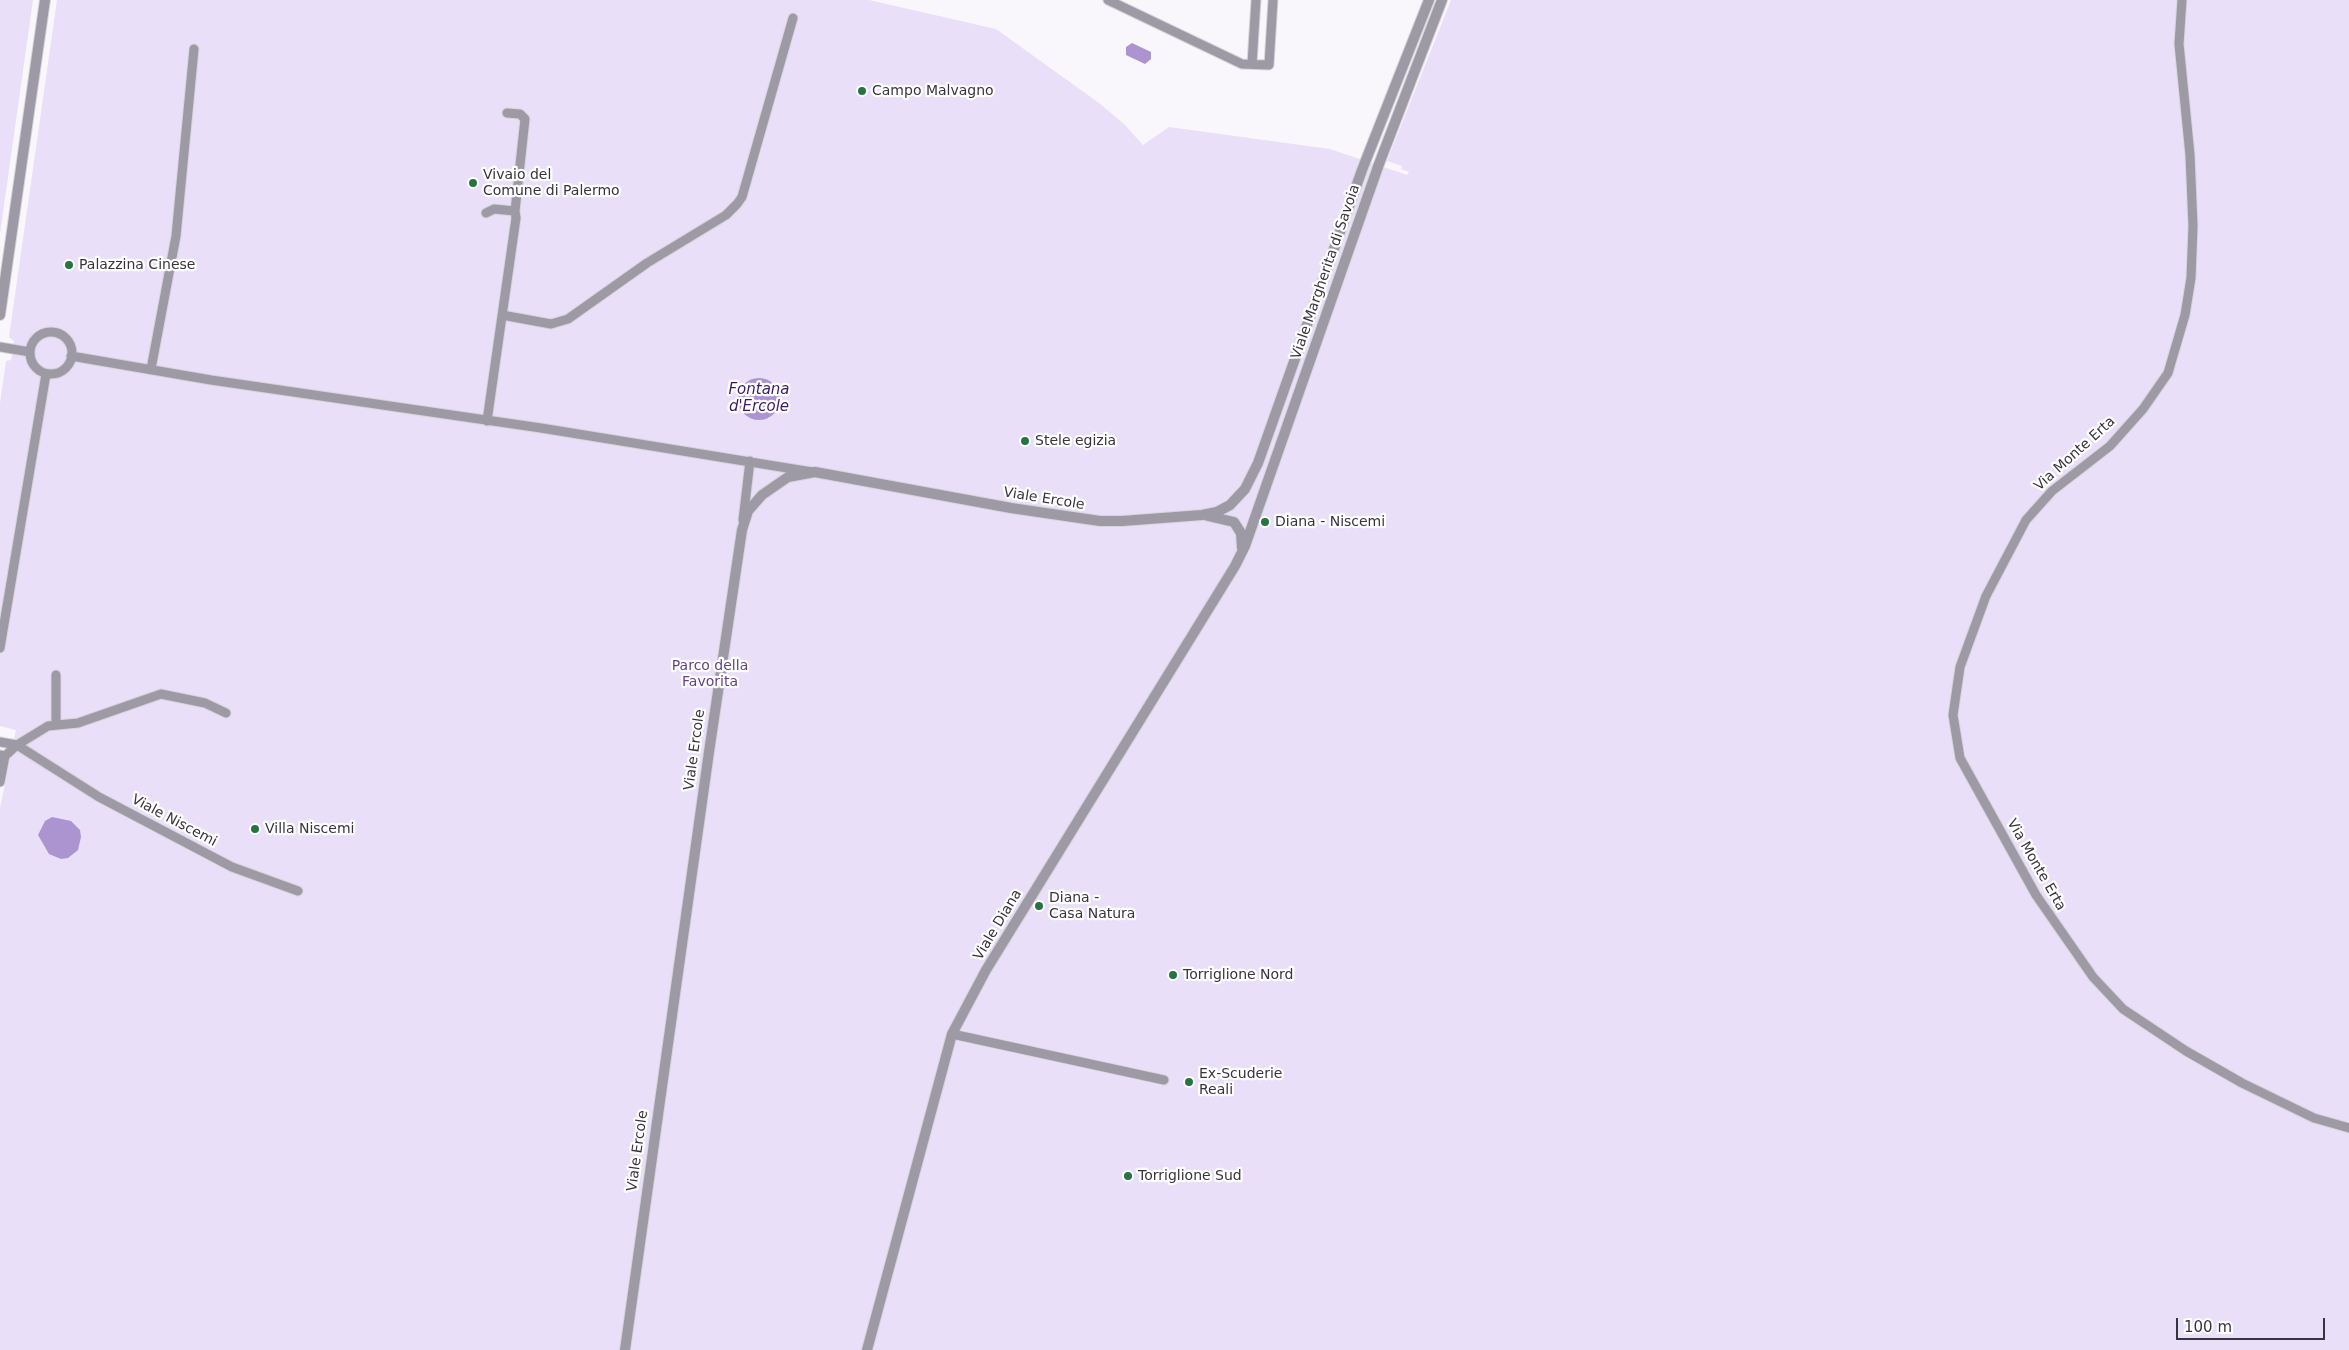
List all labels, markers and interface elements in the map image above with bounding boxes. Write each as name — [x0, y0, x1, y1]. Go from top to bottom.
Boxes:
place label: Campo Malvagno — [872, 83, 994, 99]
marker: Campo Malvagno — [856, 85, 868, 97]
place label: Vivaio del Comune di Palermo — [483, 167, 620, 200]
marker: Vivaio del Comune di Palermo — [467, 177, 479, 189]
street label: Viale Margherita di Savoia — [1288, 183, 1364, 361]
place label: Palazzina Cinese — [79, 257, 195, 273]
marker: Palazzina Cinese — [63, 259, 75, 271]
water label: Fontana d'Ercole — [728, 381, 790, 416]
street label: Via Monte Erta — [2031, 413, 2119, 495]
place label: Stele egizia — [1035, 433, 1116, 449]
marker: Stele egizia — [1019, 435, 1031, 447]
street label: Viale Ercole — [1002, 484, 1086, 514]
place label: Diana - Niscemi — [1275, 514, 1385, 530]
marker: Diana - Niscemi — [1259, 516, 1271, 528]
park label: Parco della Favorita — [672, 658, 748, 690]
street label: Viale Ercole — [681, 708, 709, 792]
street label: Viale Niscemi — [128, 791, 220, 851]
street label: Via Monte Erta — [2003, 816, 2069, 914]
place label: Villa Niscemi — [265, 821, 354, 837]
marker: Villa Niscemi — [249, 823, 261, 835]
street label: Viale Diana — [970, 887, 1026, 963]
place label: Diana - Casa Natura — [1049, 890, 1135, 922]
marker: Diana - Casa Natura — [1033, 900, 1045, 912]
place label: Torriglione Nord — [1183, 967, 1293, 983]
marker: Torriglione Nord — [1167, 969, 1179, 981]
place label: Ex-Scuderie Reali — [1199, 1066, 1282, 1098]
marker: Ex-Scuderie Reali — [1183, 1076, 1195, 1088]
street label: Viale Ercole — [624, 1109, 652, 1193]
place label: Torriglione Sud — [1138, 1168, 1242, 1184]
marker: Torriglione Sud — [1122, 1170, 1134, 1182]
scale bar — [2179, 1308, 2328, 1340]
text: 100 m — [2184, 1318, 2232, 1336]

